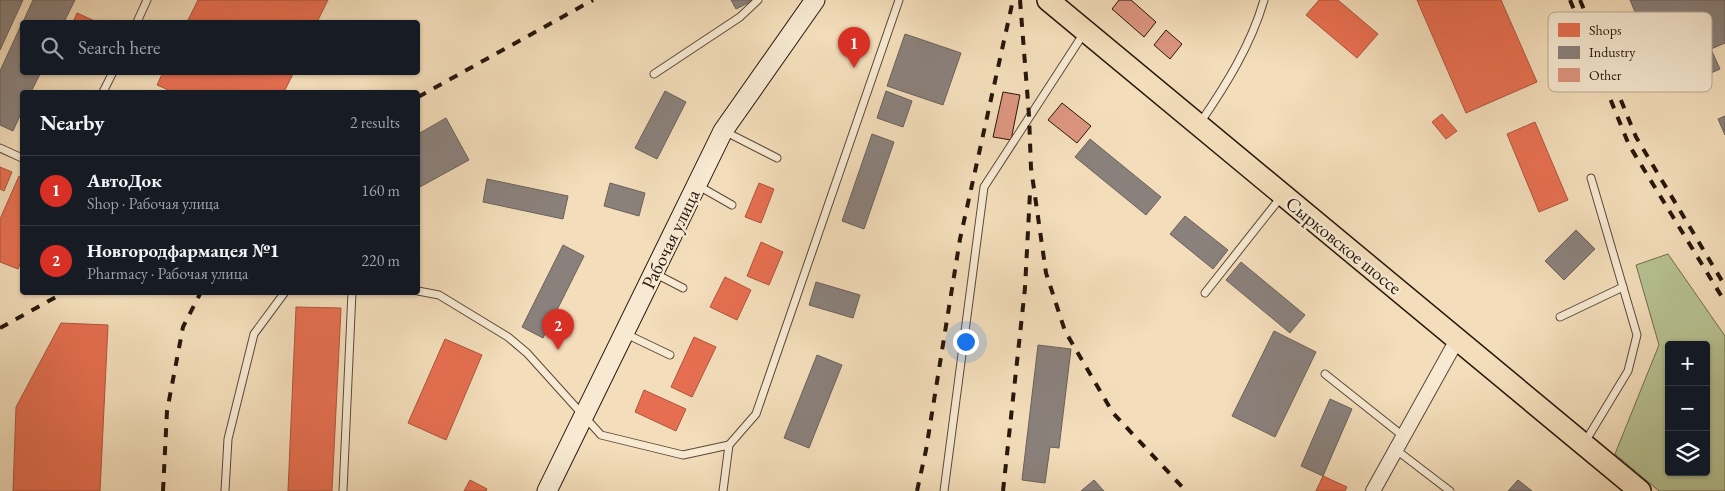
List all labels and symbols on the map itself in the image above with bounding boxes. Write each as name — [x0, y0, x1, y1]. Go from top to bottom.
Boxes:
legend — [1548, 12, 1712, 92]
text: Shops — [1589, 21, 1622, 39]
pin: 1 — [838, 27, 870, 68]
text: Industry — [1589, 43, 1636, 61]
text: Other — [1589, 66, 1622, 84]
street label: Рабочая улица — [636, 185, 706, 293]
street label: Сырковское шоссе — [1280, 191, 1407, 300]
pin: 2 — [542, 309, 574, 350]
your location — [953, 329, 979, 355]

